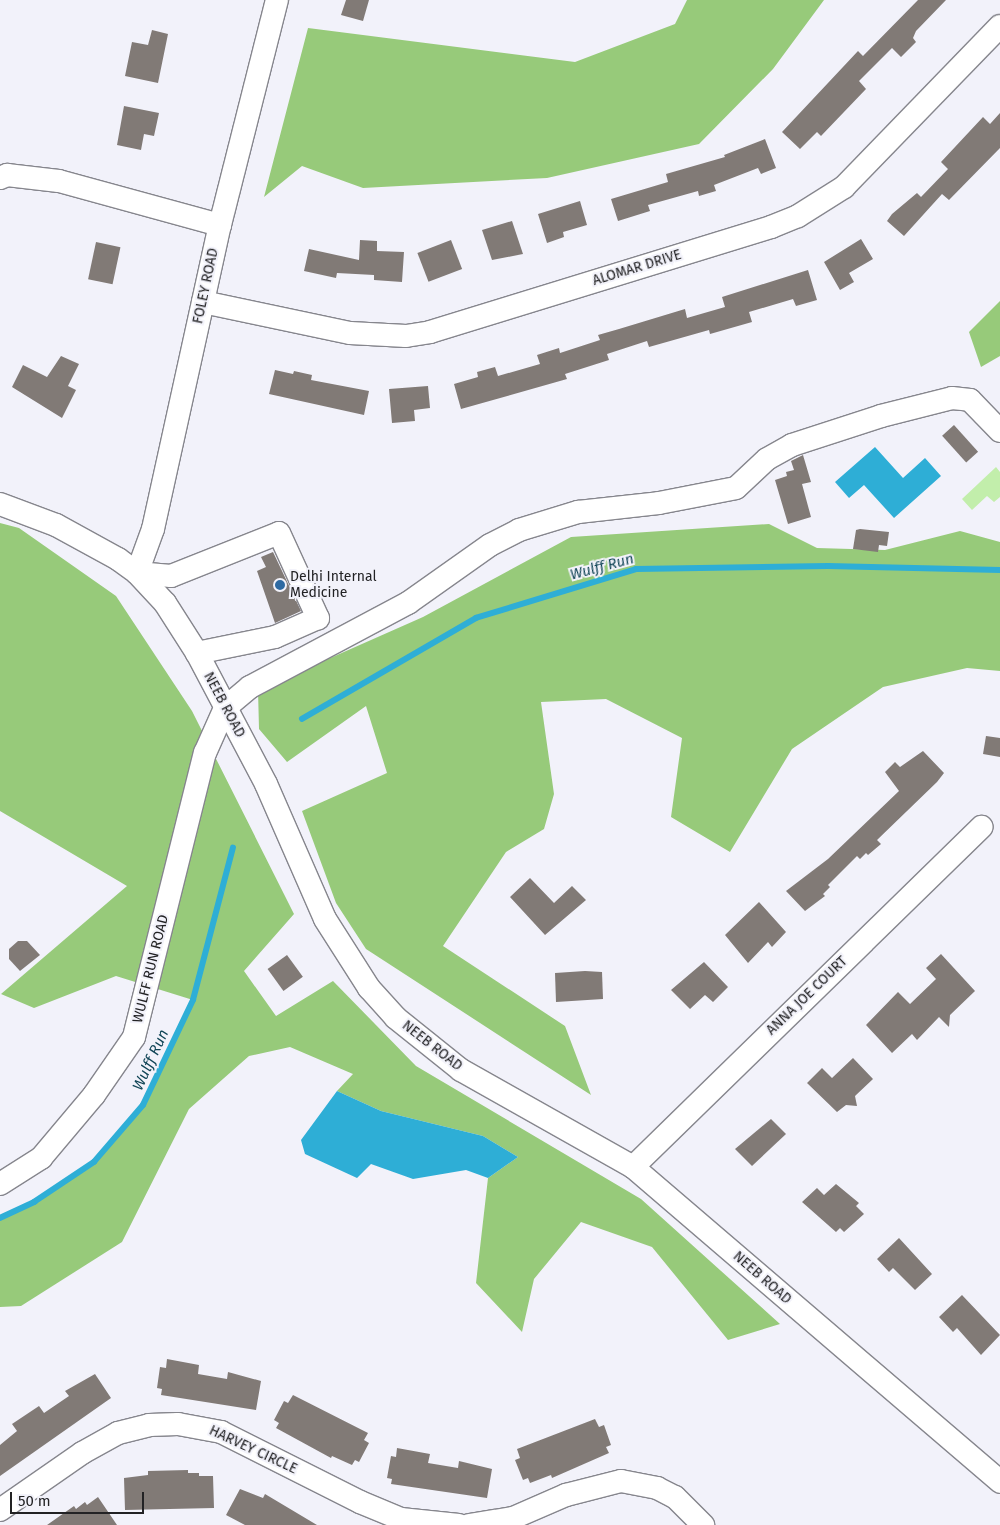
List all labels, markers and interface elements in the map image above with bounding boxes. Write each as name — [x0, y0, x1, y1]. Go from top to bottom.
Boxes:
street label: FOLEY ROAD — [190, 247, 222, 325]
street label: ALOMAR DRIVE — [591, 247, 683, 289]
water label: Wulff Run — [568, 550, 636, 584]
place label: Delhi Internal Medicine — [290, 569, 377, 602]
marker: Delhi Internal Medicine — [274, 579, 286, 591]
street label: NEEB ROAD — [200, 669, 248, 741]
street label: WULFF RUN ROAD — [129, 913, 173, 1025]
street label: ANNA JOE COURT — [763, 953, 851, 1039]
street label: NEEB ROAD — [399, 1017, 465, 1075]
water label: Wulff Run — [129, 1027, 173, 1093]
street label: NEEB ROAD — [729, 1248, 795, 1308]
street label: HARVEY CIRCLE — [206, 1422, 300, 1478]
scale bar — [12, 1482, 146, 1514]
text: 50 m — [18, 1492, 51, 1510]

